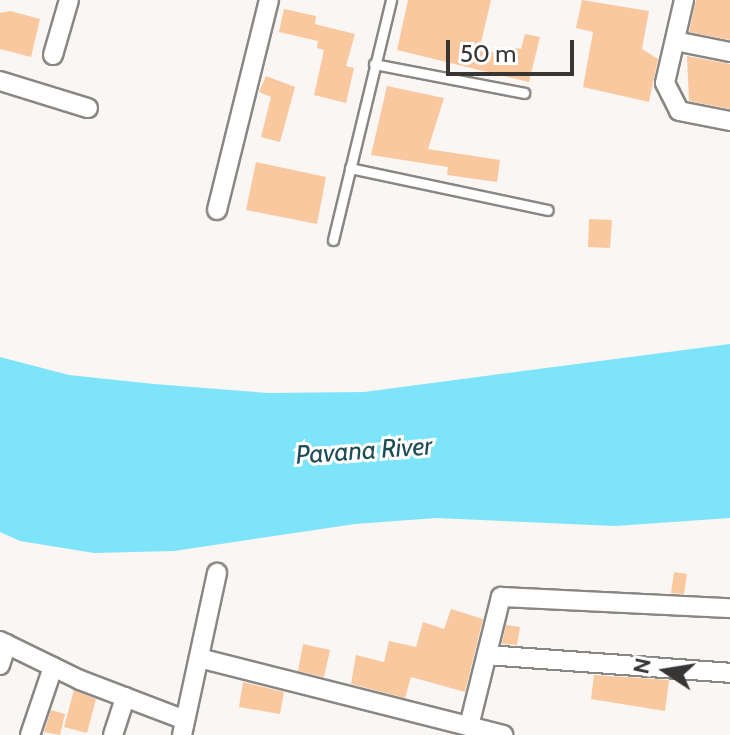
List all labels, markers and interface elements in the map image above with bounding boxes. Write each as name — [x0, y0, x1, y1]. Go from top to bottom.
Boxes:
scale bar — [450, 24, 578, 74]
text: 50 m — [460, 39, 516, 68]
water label: Pavana River — [295, 431, 433, 471]
north arrow — [626, 631, 706, 711]
text: N — [627, 655, 657, 676]

